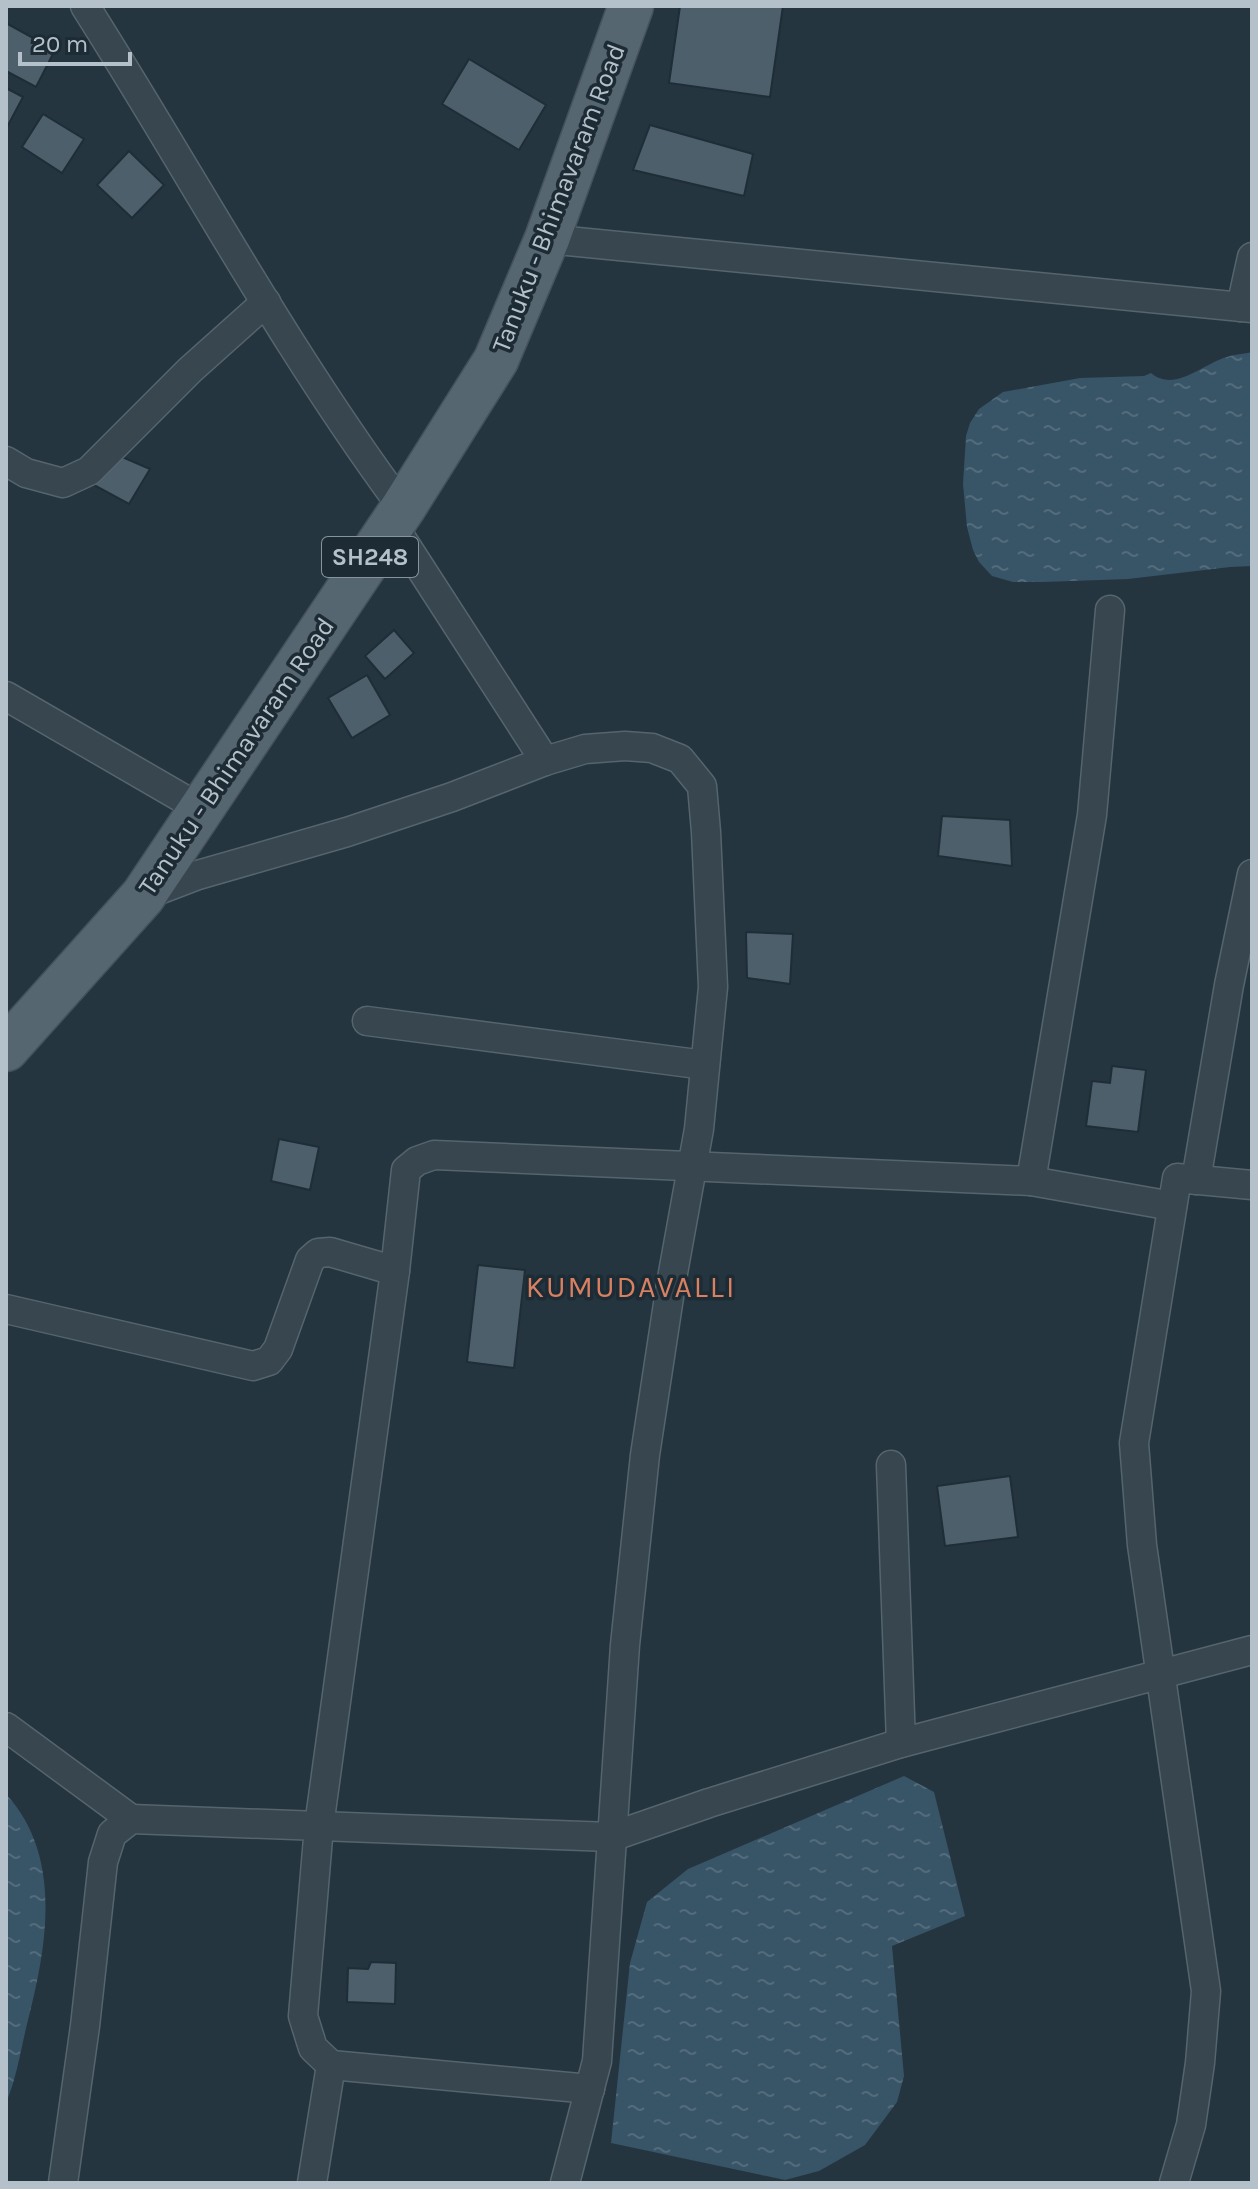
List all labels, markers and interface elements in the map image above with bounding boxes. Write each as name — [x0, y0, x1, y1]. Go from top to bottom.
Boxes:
scale bar — [20, 16, 130, 66]
text: 20 m — [32, 30, 88, 58]
street label: Tanuku - Bhimavaram Road — [485, 40, 632, 357]
road number: SH248 — [322, 537, 418, 577]
street label: Tanuku - Bhimavaram Road — [132, 612, 341, 901]
district label: KUMUDAVALLI — [526, 1269, 736, 1305]

